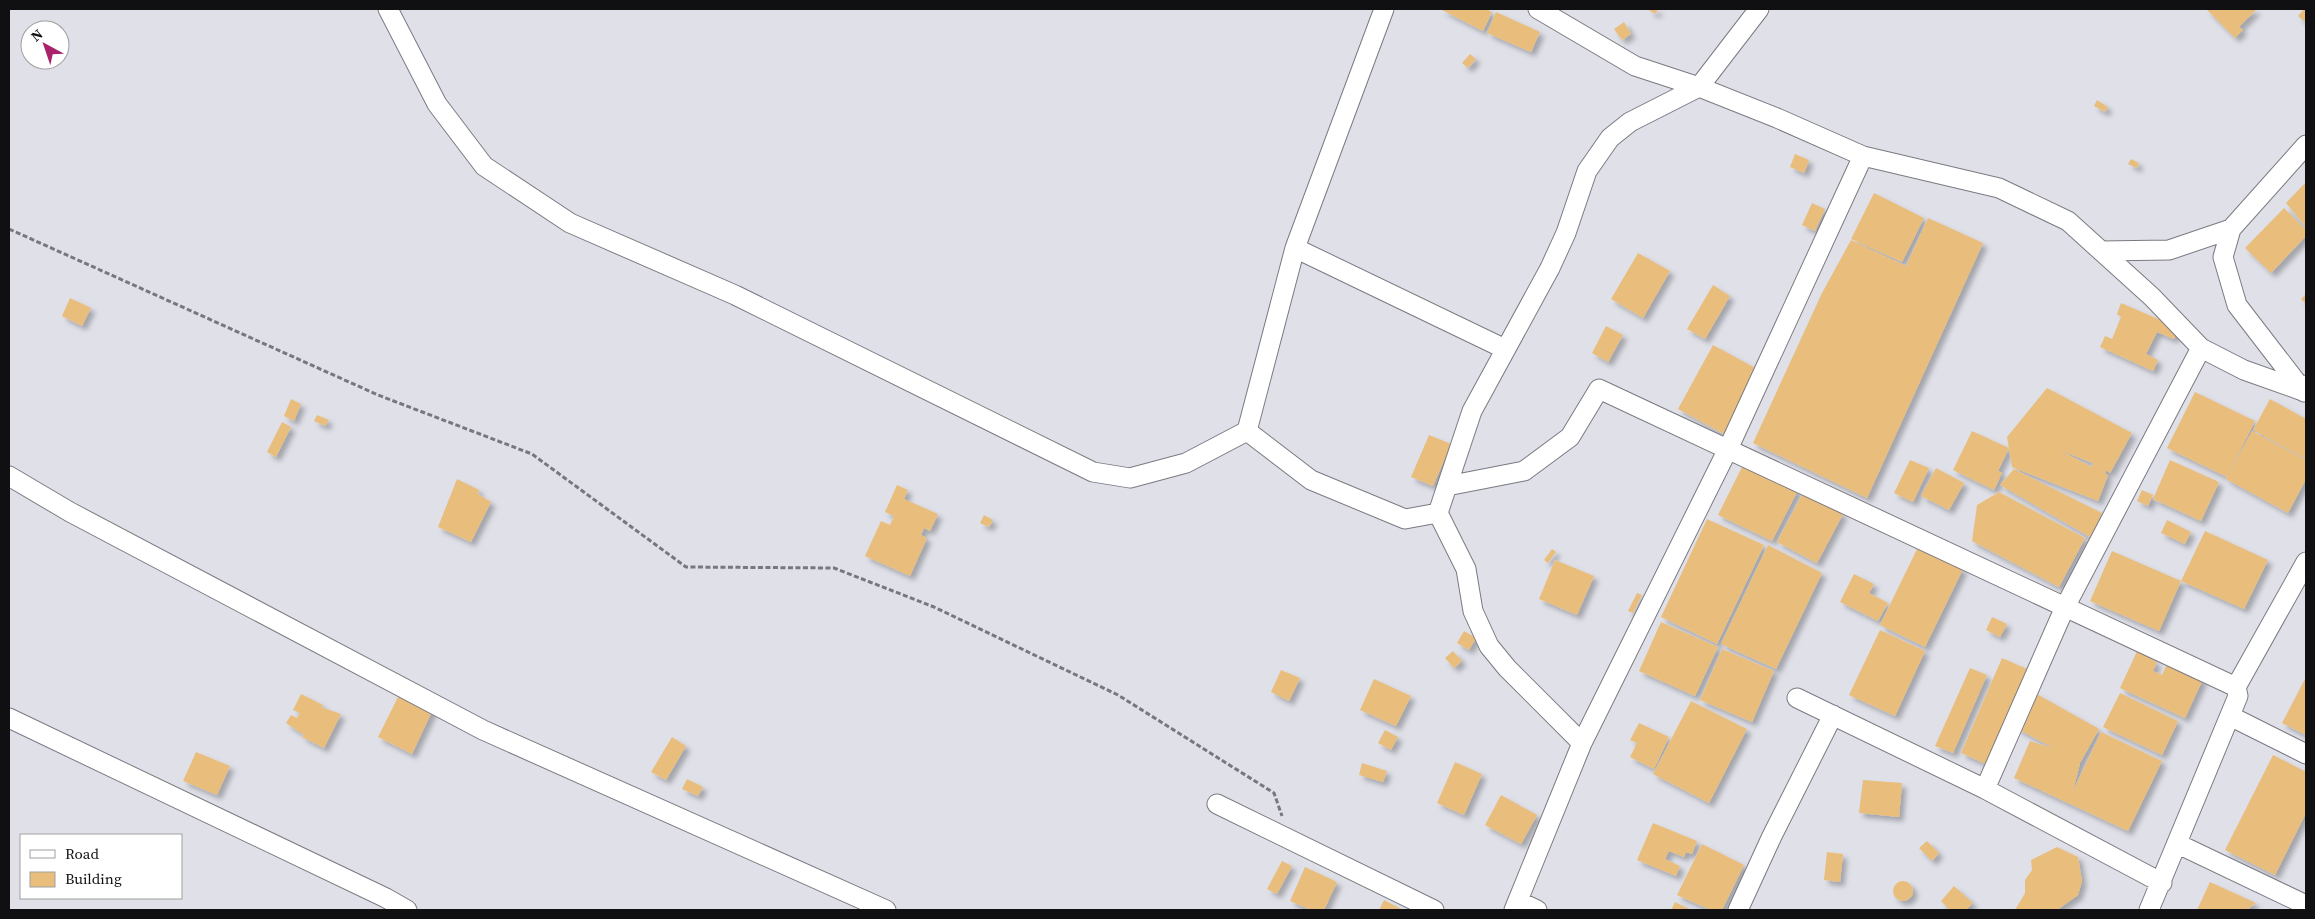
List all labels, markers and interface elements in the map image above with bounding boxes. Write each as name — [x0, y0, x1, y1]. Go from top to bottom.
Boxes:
north arrow — [20, 20, 70, 70]
text: N — [26, 24, 47, 46]
legend — [20, 834, 182, 899]
text: Road — [65, 843, 99, 864]
text: Building — [65, 868, 122, 889]

